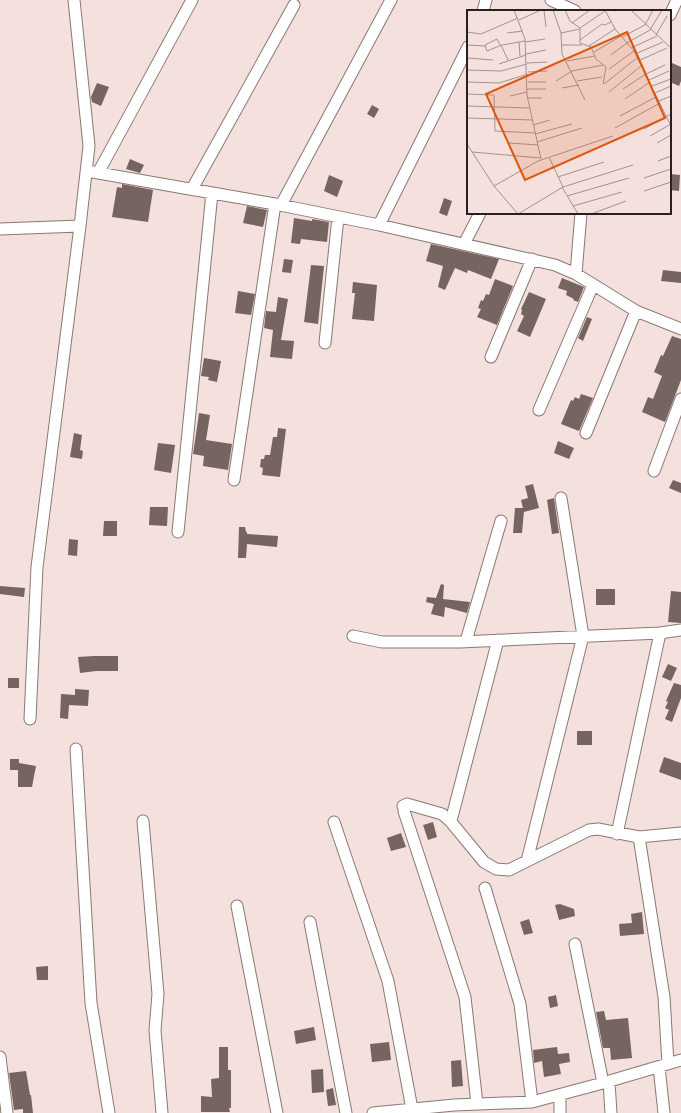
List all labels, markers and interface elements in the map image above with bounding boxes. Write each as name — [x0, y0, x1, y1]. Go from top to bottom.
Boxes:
inset map — [467, 10, 671, 214]

